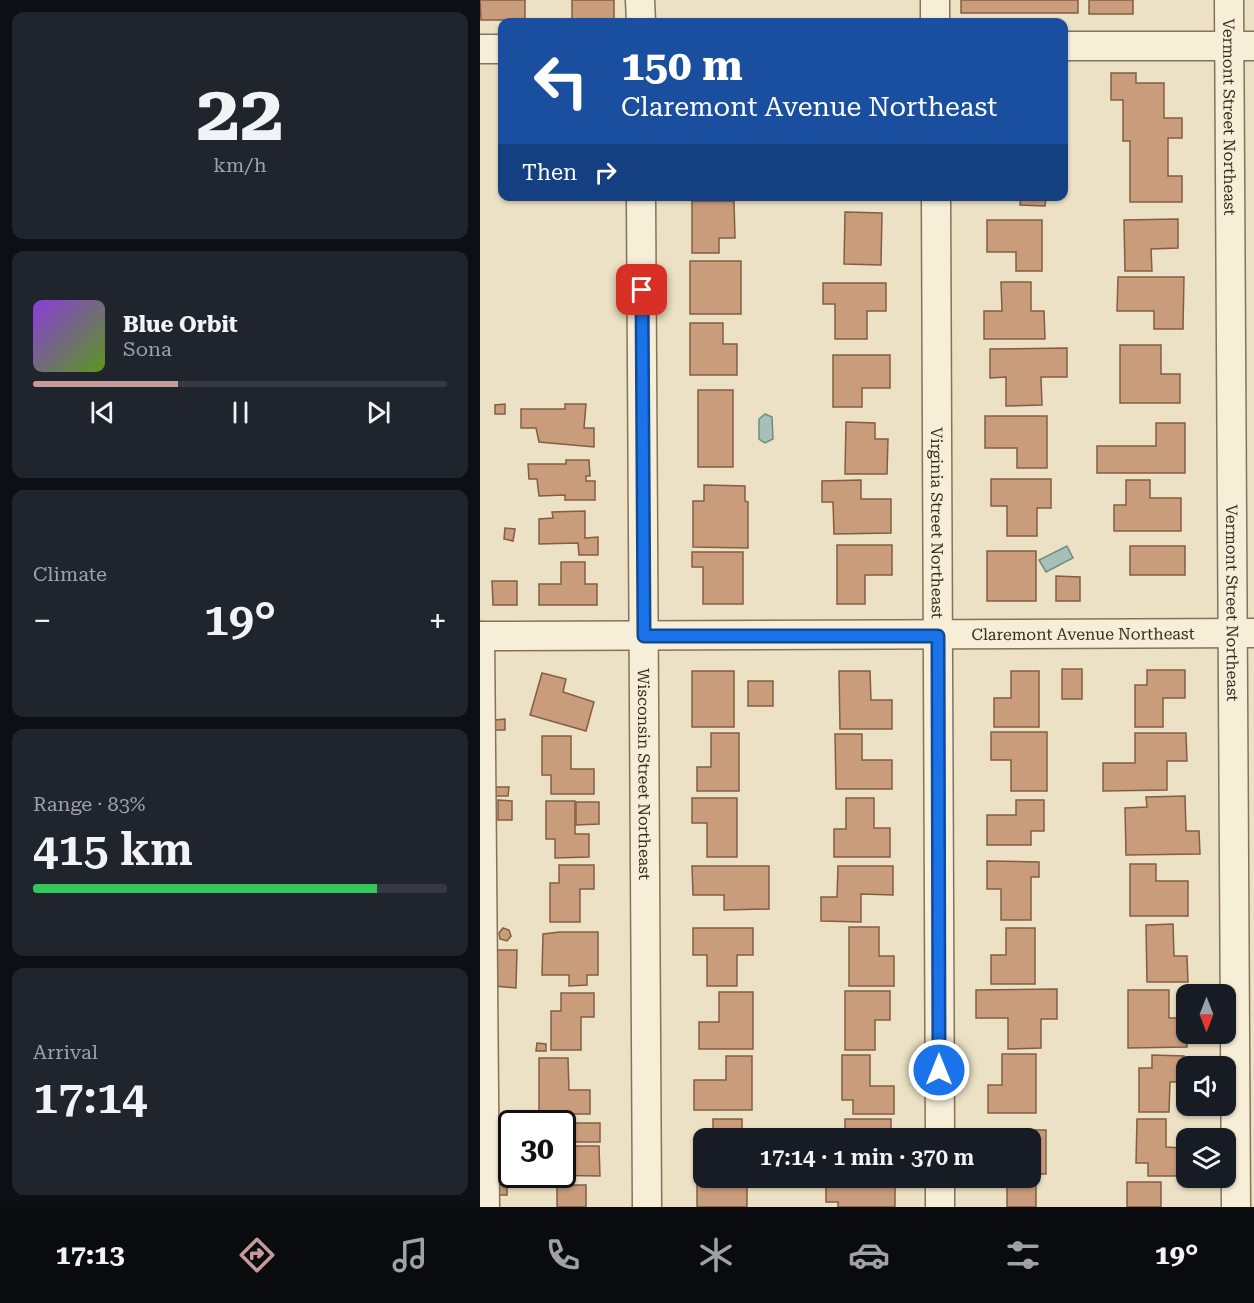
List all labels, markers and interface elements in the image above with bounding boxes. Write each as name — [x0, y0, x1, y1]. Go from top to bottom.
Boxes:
street label: Vermont Street Northeast — [1219, 18, 1239, 216]
text: 150 m — [621, 41, 743, 90]
icon: left — [522, 42, 600, 120]
text: 22 — [196, 68, 284, 159]
text: Claremont Avenue Northeast — [621, 91, 997, 123]
text: km/h — [213, 153, 267, 177]
icon: right — [589, 156, 622, 189]
text: Then — [522, 160, 577, 185]
pin — [616, 264, 667, 315]
icon: arrive — [625, 273, 658, 306]
text: Blue Orbit — [123, 312, 238, 337]
text: Sona — [123, 337, 172, 361]
icon: previous — [86, 396, 119, 429]
icon: pause — [224, 396, 257, 429]
icon: next — [362, 396, 395, 429]
street label: Virginia Street Northeast — [927, 427, 947, 619]
street label: Vermont Street Northeast — [1222, 504, 1242, 702]
text: Climate — [33, 562, 107, 586]
text: 19° — [204, 593, 276, 646]
text: − — [33, 601, 51, 640]
text: + — [429, 601, 447, 640]
street label: Claremont Avenue Northeast — [971, 624, 1195, 644]
street label: Wisconsin Street Northeast — [634, 668, 654, 880]
text: Range · 83% — [33, 792, 145, 816]
text: 415 km — [33, 823, 193, 876]
north arrow — [1176, 984, 1236, 1044]
map controls — [1176, 984, 1236, 1188]
position arrow — [907, 1038, 971, 1102]
text: Arrival — [33, 1040, 98, 1064]
button: sound — [1176, 1056, 1236, 1116]
text: 17:14 — [33, 1071, 147, 1124]
speed limit sign: 30 — [498, 1110, 576, 1188]
button: layers — [1176, 1128, 1236, 1188]
text: 17:14 · 1 min · 370 m — [760, 1145, 974, 1170]
icon: directions — [236, 1234, 278, 1276]
icon: music — [389, 1234, 431, 1276]
icon: phone — [542, 1234, 584, 1276]
icon: climate — [695, 1234, 737, 1276]
icon: car — [848, 1234, 890, 1276]
icon: filters — [1002, 1234, 1044, 1276]
text: 17:13 — [56, 1239, 125, 1271]
text: 19° — [1155, 1239, 1198, 1271]

